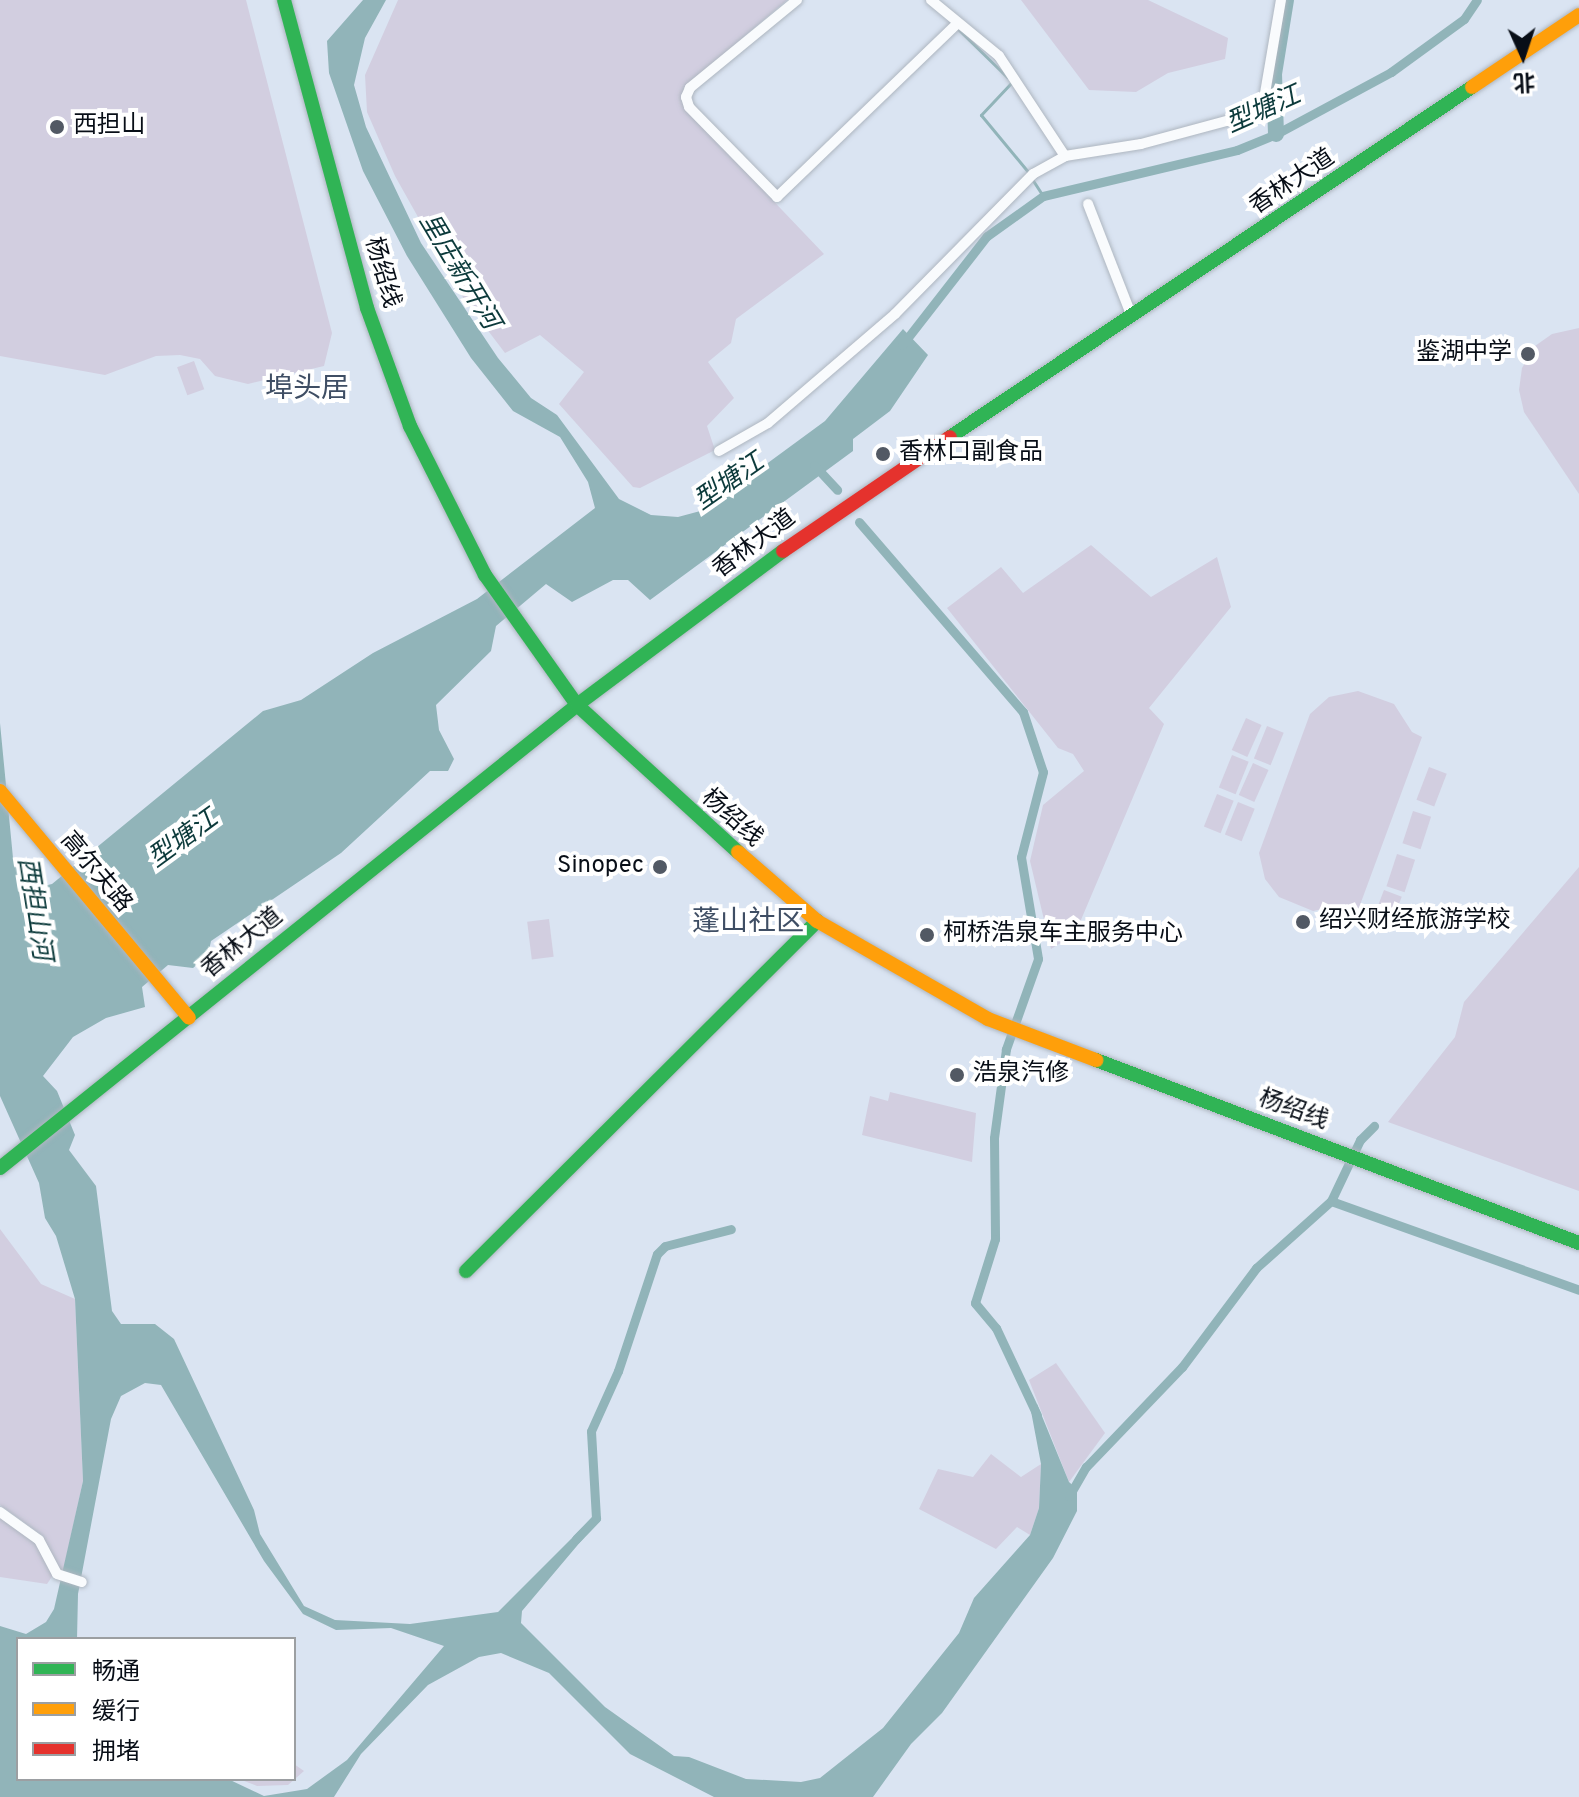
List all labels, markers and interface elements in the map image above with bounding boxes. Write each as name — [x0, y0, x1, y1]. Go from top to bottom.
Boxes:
north arrow — [1483, 16, 1563, 96]
text: 北 — [1513, 66, 1536, 95]
water label: 型塘江 — [1222, 81, 1306, 141]
place label: 西担山 — [73, 113, 145, 141]
marker: 西担山 — [48, 118, 66, 136]
street label: 香林大道 — [1245, 144, 1341, 222]
water label: 里庄新开河 — [411, 208, 505, 336]
street label: 杨绍线 — [357, 234, 405, 312]
place label: 鉴湖中学 — [1416, 340, 1512, 368]
marker: 鉴湖中学 — [1519, 345, 1537, 363]
district label: 埠头居 — [265, 373, 349, 407]
place label: 香林口副食品 — [899, 440, 1043, 468]
marker: 香林口副食品 — [874, 445, 892, 463]
water label: 型塘江 — [689, 448, 771, 518]
street label: 香林大道 — [708, 505, 802, 585]
street label: 杨绍线 — [695, 784, 767, 854]
water label: 型塘江 — [143, 804, 225, 876]
street label: 高尔夫路 — [53, 827, 137, 919]
place label: Sinopec — [557, 853, 644, 881]
water label: 西担山河 — [9, 855, 57, 963]
marker: Sinopec — [651, 858, 669, 876]
street label: 香林大道 — [197, 903, 289, 985]
district label: 蓬山社区 — [692, 906, 804, 940]
place label: 绍兴财经旅游学校 — [1319, 908, 1511, 936]
marker: 绍兴财经旅游学校 — [1294, 913, 1312, 931]
place label: 柯桥浩泉车主服务中心 — [943, 921, 1183, 949]
marker: 柯桥浩泉车主服务中心 — [918, 926, 936, 944]
place label: 浩泉汽修 — [973, 1061, 1069, 1089]
marker: 浩泉汽修 — [948, 1066, 966, 1084]
street label: 杨绍线 — [1254, 1085, 1332, 1137]
legend — [16, 1637, 296, 1781]
text: 畅通 — [92, 1658, 140, 1688]
text: 缓行 — [92, 1698, 140, 1728]
text: 拥堵 — [92, 1738, 140, 1768]

